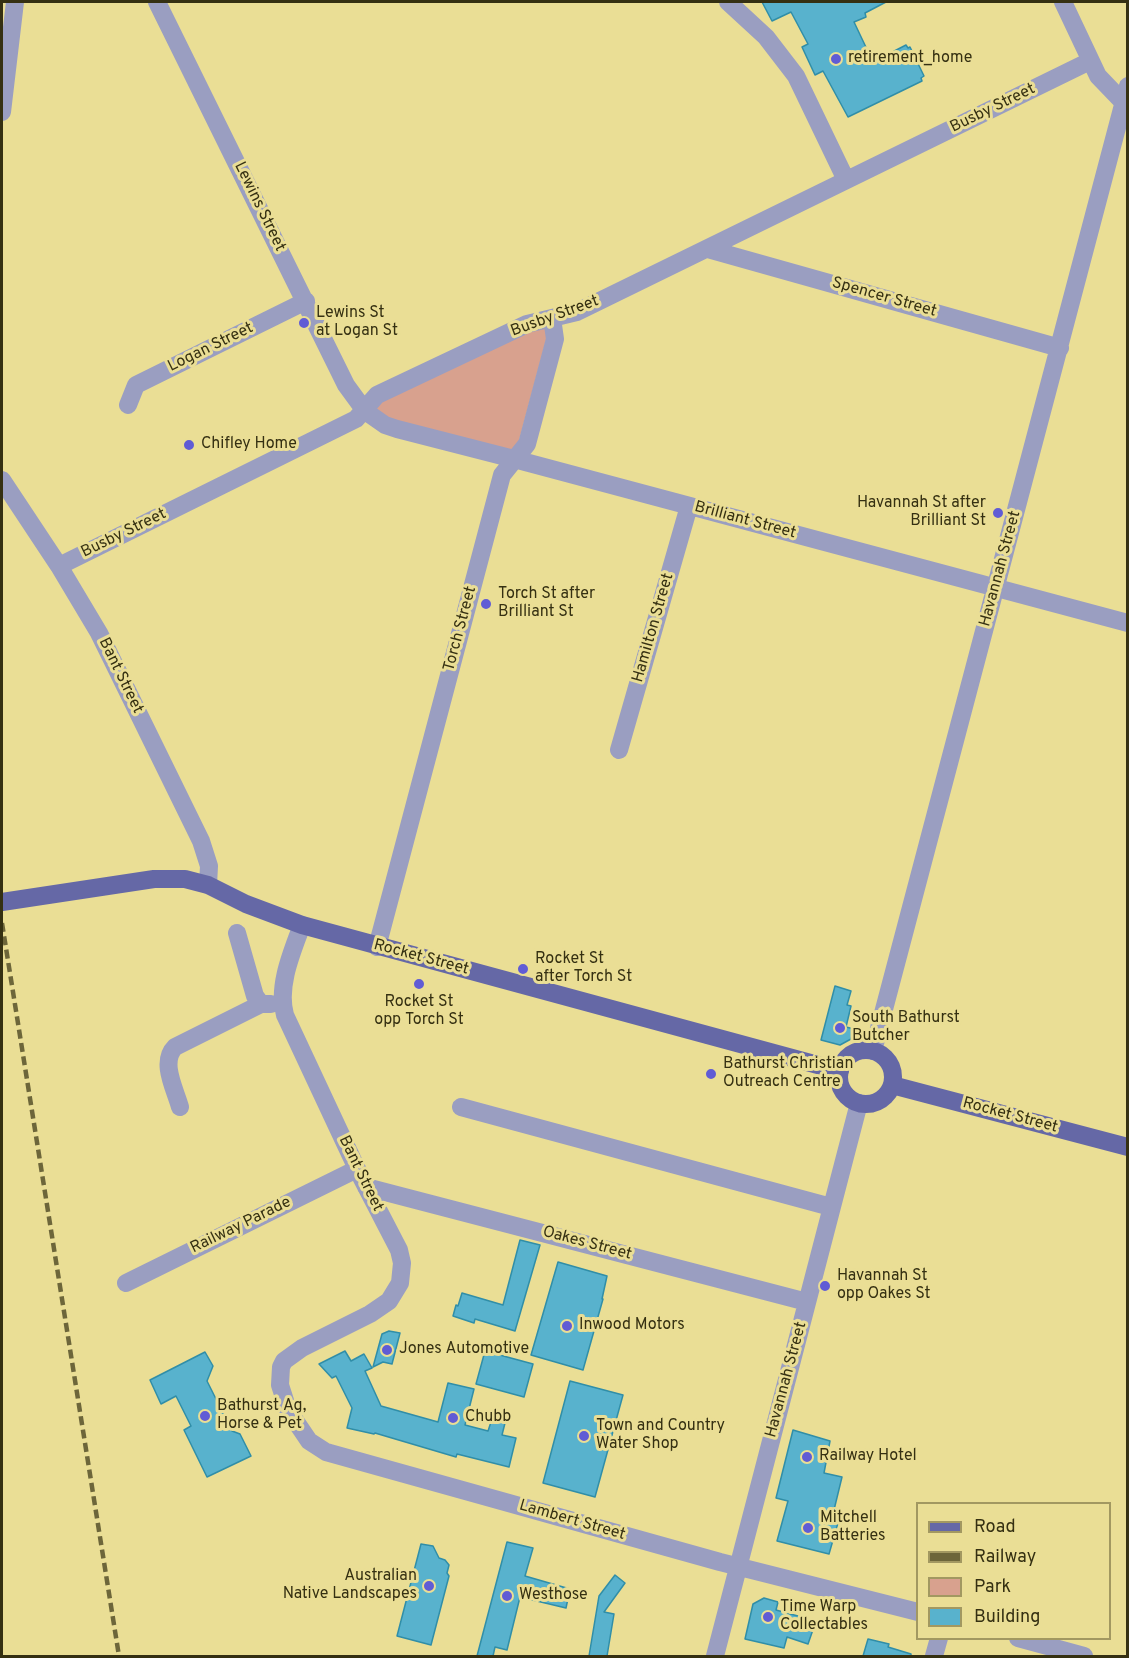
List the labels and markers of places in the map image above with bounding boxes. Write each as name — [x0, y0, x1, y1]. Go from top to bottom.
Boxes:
place label: retirement_home — [848, 49, 972, 69]
marker: retirement_home — [829, 52, 843, 66]
place label: Lewins St at Logan St — [316, 304, 398, 342]
marker: Lewins St at Logan St — [297, 316, 311, 330]
place label: Chifley Home — [201, 435, 297, 455]
marker: Chifley Home — [182, 438, 196, 452]
place label: Havannah St after Brilliant St — [857, 494, 986, 532]
marker: Havannah St after Brilliant St — [991, 506, 1005, 520]
place label: Torch St after Brilliant St — [498, 585, 595, 623]
marker: Torch St after Brilliant St — [479, 597, 493, 611]
place label: Rocket St after Torch St — [535, 950, 632, 988]
marker: Rocket St after Torch St — [516, 962, 530, 976]
marker: Rocket St opp Torch St — [412, 977, 426, 991]
place label: Rocket St opp Torch St — [374, 993, 464, 1031]
place label: South Bathurst Butcher — [852, 1009, 960, 1047]
marker: South Bathurst Butcher — [833, 1021, 847, 1035]
place label: Bathurst Christian Outreach Centre — [723, 1055, 853, 1093]
marker: Bathurst Christian Outreach Centre — [704, 1067, 718, 1081]
place label: Havannah St opp Oakes St — [837, 1267, 931, 1305]
marker: Havannah St opp Oakes St — [818, 1279, 832, 1293]
place label: Inwood Motors — [579, 1316, 685, 1336]
marker: Inwood Motors — [560, 1319, 574, 1333]
place label: Jones Automotive — [399, 1340, 529, 1360]
marker: Jones Automotive — [380, 1343, 394, 1357]
place label: Bathurst Ag, Horse & Pet — [217, 1397, 306, 1435]
place label: Chubb — [465, 1408, 511, 1428]
marker: Bathurst Ag, Horse & Pet — [198, 1409, 212, 1423]
marker: Chubb — [446, 1411, 460, 1425]
place label: Town and Country Water Shop — [596, 1417, 725, 1455]
marker: Town and Country Water Shop — [577, 1429, 591, 1443]
place label: Railway Hotel — [819, 1447, 917, 1467]
marker: Railway Hotel — [800, 1450, 814, 1464]
place label: Mitchell Batteries — [820, 1509, 885, 1547]
marker: Mitchell Batteries — [801, 1521, 815, 1535]
place label: Australian Native Landscapes — [283, 1567, 417, 1605]
marker: Australian Native Landscapes — [422, 1579, 436, 1593]
place label: Westhose — [519, 1586, 588, 1606]
marker: Westhose — [500, 1589, 514, 1603]
place label: Time Warp Collectables — [780, 1598, 868, 1636]
marker: Time Warp Collectables — [761, 1610, 775, 1624]

